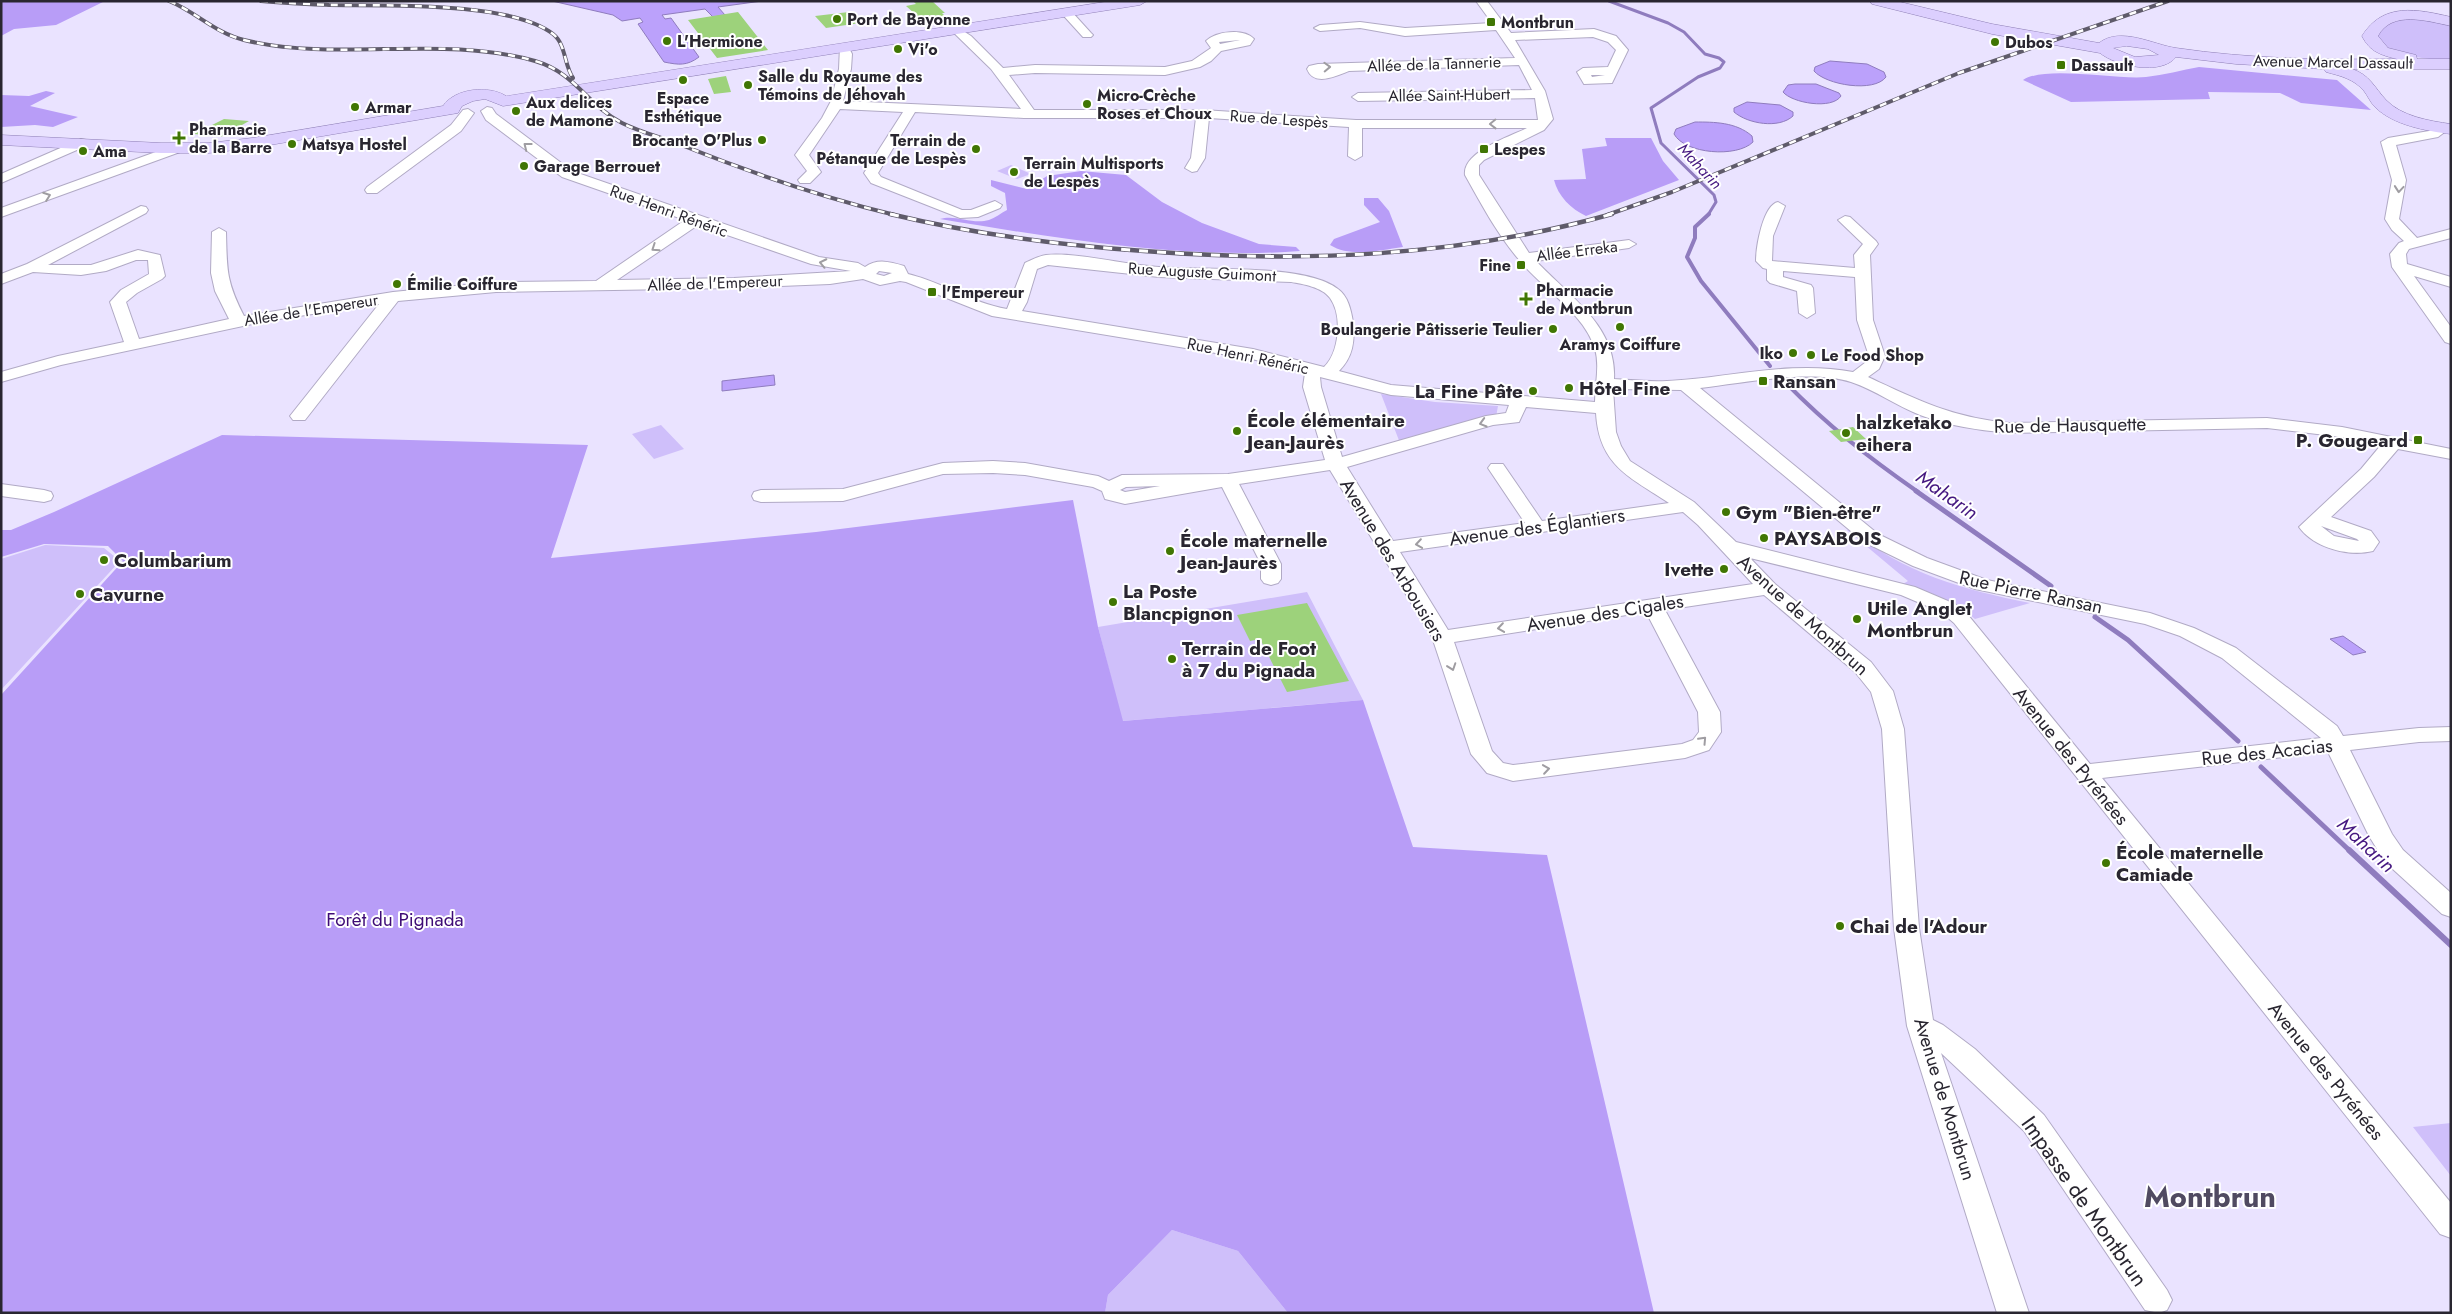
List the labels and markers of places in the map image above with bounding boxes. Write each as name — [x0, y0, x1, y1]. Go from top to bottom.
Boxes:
place label: Port de Bayonne — [847, 8, 971, 31]
place label: Montbrun — [1501, 11, 1574, 34]
marker: Port de Bayonne — [831, 13, 843, 25]
marker: Montbrun — [1485, 16, 1497, 28]
place label: L'Hermione — [677, 30, 763, 53]
place label: Dubos — [2005, 31, 2053, 54]
marker: L'Hermione — [661, 35, 673, 47]
marker: Dubos — [1989, 36, 2001, 48]
place label: Vi'o — [907, 38, 938, 61]
marker: Vi'o — [892, 43, 904, 55]
place label: Dassault — [2071, 54, 2134, 77]
marker: Dassault — [2055, 59, 2067, 71]
place label: Salle du Royaume des Témoins de Jéhovah — [758, 65, 922, 106]
marker: Espace Esthétique — [677, 74, 689, 86]
marker: Salle du Royaume des Témoins de Jéhovah — [742, 79, 754, 91]
place label: Micro-Crèche Roses et Choux — [1097, 84, 1212, 125]
place label: Espace Esthétique — [644, 87, 722, 128]
place label: Aux delices de Mamone — [525, 91, 614, 132]
place label: Armar — [364, 96, 412, 119]
marker: Micro-Crèche Roses et Choux — [1081, 98, 1093, 110]
marker: Armar — [349, 101, 361, 113]
marker: Aux delices de Mamone — [510, 105, 522, 117]
place label: Pharmacie de la Barre — [189, 118, 272, 159]
place label: Brocante O'Plus — [632, 129, 752, 152]
place label: Terrain de Pétanque de Lespès — [816, 129, 966, 170]
marker: Pharmacie de la Barre — [173, 132, 185, 144]
place label: Matsya Hostel — [302, 133, 407, 156]
marker: Brocante O'Plus — [756, 134, 768, 146]
marker: Matsya Hostel — [286, 138, 298, 150]
place label: Lespes — [1494, 138, 1545, 161]
place label: Ama — [92, 140, 127, 163]
marker: Terrain de Pétanque de Lespès — [970, 143, 982, 155]
marker: Lespes — [1478, 143, 1490, 155]
marker: Ama — [77, 145, 89, 157]
place label: Terrain Multisports de Lespès — [1024, 152, 1164, 193]
place label: Garage Berrouet — [534, 155, 661, 178]
marker: Garage Berrouet — [518, 160, 530, 172]
marker: Terrain Multisports de Lespès — [1008, 166, 1020, 178]
place label: Fine — [1479, 254, 1511, 277]
marker: Fine — [1515, 259, 1527, 271]
place label: Émilie Coiffure — [407, 273, 518, 296]
marker: Émilie Coiffure — [391, 278, 403, 290]
place label: Pharmacie de Montbrun — [1536, 279, 1633, 320]
place label: l'Empereur — [942, 281, 1025, 304]
marker: l'Empereur — [926, 286, 938, 298]
marker: Pharmacie de Montbrun — [1520, 293, 1532, 305]
place label: Boulangerie Pâtisserie Teulier — [1321, 318, 1543, 341]
marker: Aramys Coiffure — [1614, 321, 1626, 333]
marker: Boulangerie Pâtisserie Teulier — [1547, 323, 1559, 335]
place label: Aramys Coiffure — [1558, 333, 1681, 356]
place label: Iko — [1759, 342, 1783, 365]
place label: Le Food Shop — [1821, 344, 1924, 367]
marker: Iko — [1787, 347, 1799, 359]
marker: Le Food Shop — [1805, 349, 1817, 361]
place label: Ransan — [1773, 368, 1836, 395]
place label: Hôtel Fine — [1579, 375, 1671, 402]
marker: Ransan — [1757, 375, 1769, 387]
place label: La Fine Pâte — [1415, 378, 1523, 405]
marker: Hôtel Fine — [1563, 382, 1575, 394]
marker: La Fine Pâte — [1527, 385, 1539, 397]
place label: École élémentaire Jean-Jaurès — [1243, 407, 1405, 456]
place label: halzketako eihera — [1856, 409, 1952, 458]
marker: École élémentaire Jean-Jaurès — [1231, 425, 1243, 437]
marker: halzketako eihera — [1840, 427, 1852, 439]
place label: P. Gougeard — [2296, 427, 2408, 454]
marker: P. Gougeard — [2412, 434, 2424, 446]
place label: Gym "Bien-être" — [1736, 499, 1881, 526]
marker: Gym "Bien-être" — [1720, 506, 1732, 518]
place label: PAYSABOIS — [1774, 525, 1882, 552]
place label: École maternelle Jean-Jaurès — [1176, 527, 1327, 576]
marker: PAYSABOIS — [1758, 532, 1770, 544]
marker: École maternelle Jean-Jaurès — [1164, 545, 1176, 557]
place label: Columbarium — [114, 547, 232, 574]
marker: Columbarium — [98, 554, 110, 566]
place label: Ivette — [1664, 556, 1714, 583]
marker: Ivette — [1718, 563, 1730, 575]
place label: La Poste Blancpignon — [1123, 578, 1233, 627]
place label: Cavurne — [90, 581, 164, 608]
marker: Cavurne — [74, 588, 86, 600]
place label: Utile Anglet Montbrun — [1867, 595, 1972, 644]
marker: La Poste Blancpignon — [1107, 596, 1119, 608]
marker: Utile Anglet Montbrun — [1851, 613, 1863, 625]
place label: Terrain de Foot à 7 du Pignada — [1182, 635, 1316, 684]
marker: Terrain de Foot à 7 du Pignada — [1166, 653, 1178, 665]
place label: École maternelle Camiade — [2116, 839, 2263, 888]
marker: École maternelle Camiade — [2100, 857, 2112, 869]
place label: Chai de l'Adour — [1850, 913, 1988, 940]
marker: Chai de l'Adour — [1834, 920, 1846, 932]

